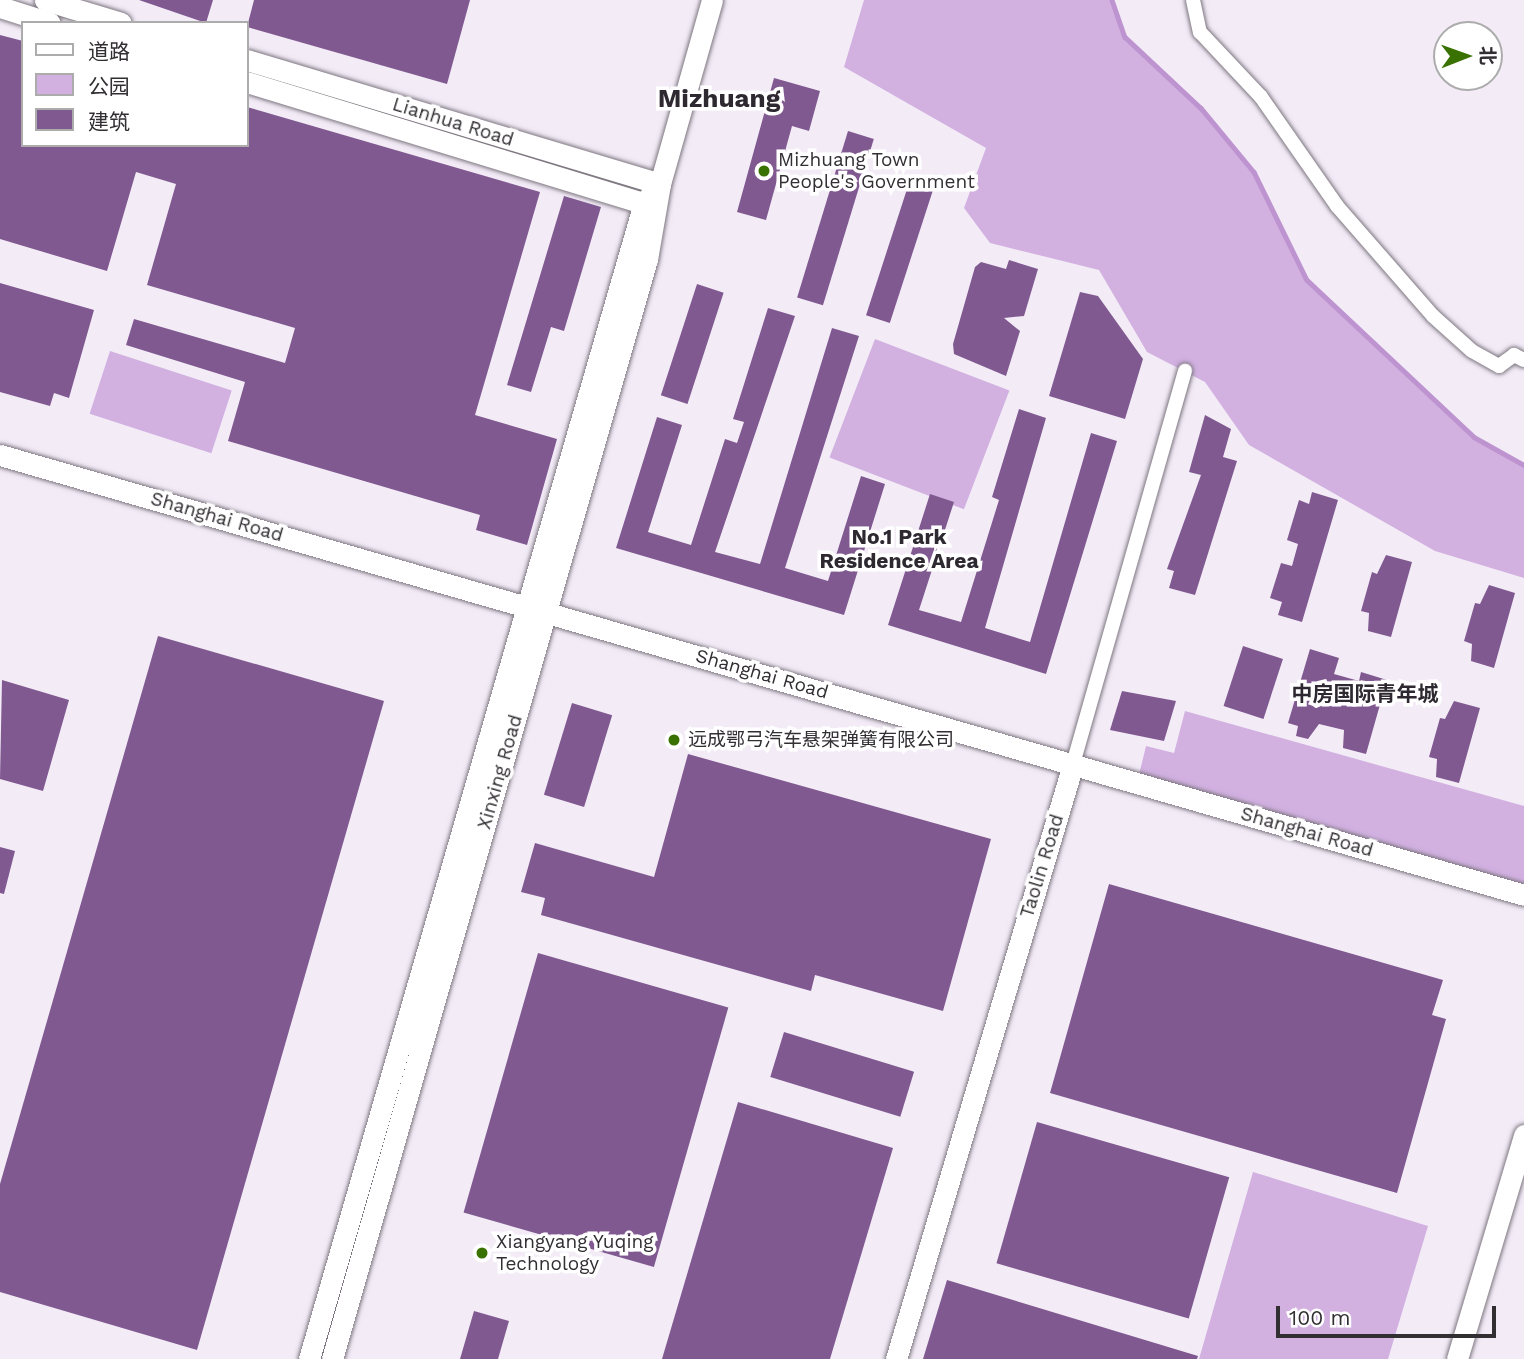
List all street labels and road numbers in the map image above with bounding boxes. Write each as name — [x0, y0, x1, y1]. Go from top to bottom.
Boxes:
street label: Lianhua Road — [389, 93, 517, 151]
street label: Shanghai Road — [148, 487, 286, 547]
street label: Shanghai Road — [693, 644, 831, 704]
street label: Xinxing Road — [473, 712, 527, 832]
street label: Shanghai Road — [1238, 802, 1376, 862]
street label: Taolin Road — [1015, 811, 1069, 921]

